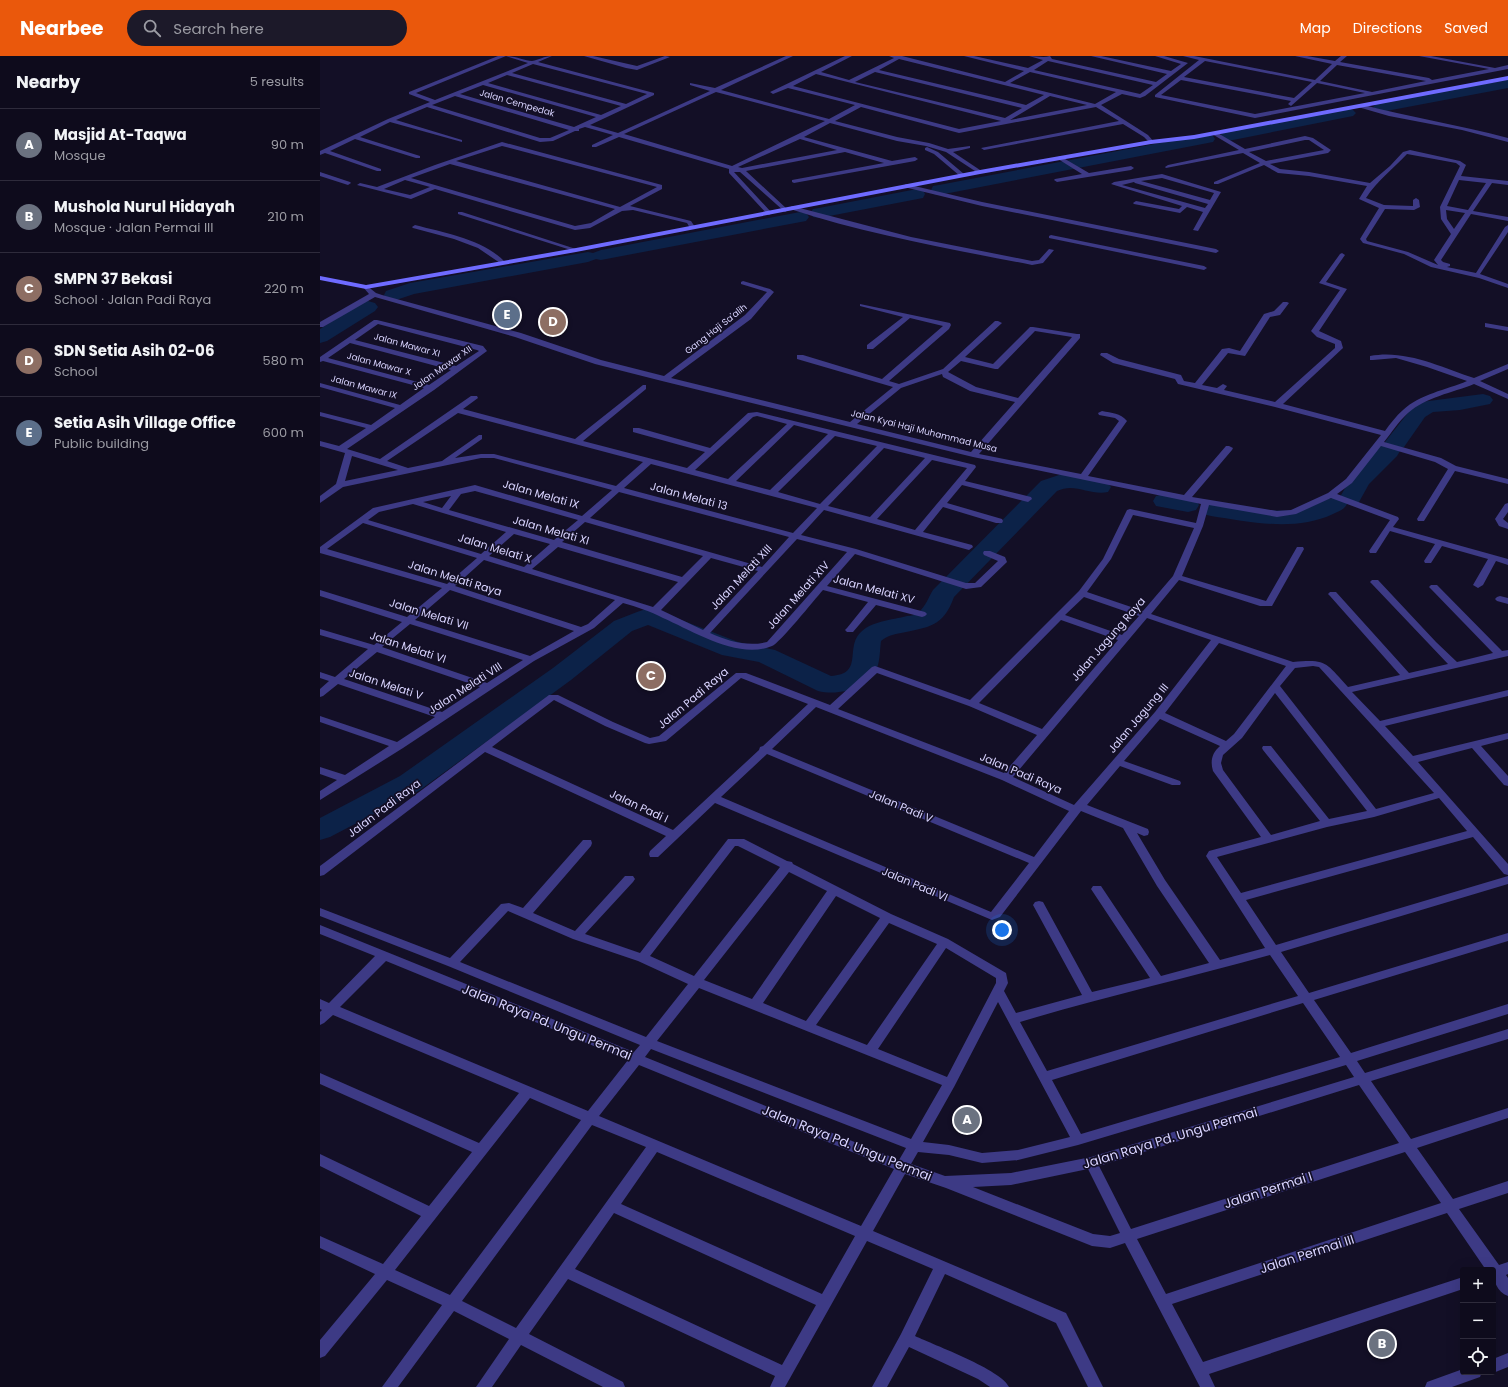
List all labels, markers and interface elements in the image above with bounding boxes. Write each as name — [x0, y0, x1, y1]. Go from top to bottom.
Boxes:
search box — [127, 10, 407, 46]
text: Nearbee — [20, 15, 103, 42]
icon: search — [141, 17, 163, 39]
text: Search here — [173, 18, 264, 39]
text: Map — [1300, 18, 1331, 38]
text: Directions — [1353, 18, 1422, 38]
text: Saved — [1444, 18, 1488, 38]
text: Nearby — [16, 70, 80, 94]
text: 5 results — [250, 72, 304, 91]
street label: Jalan Cempedak — [478, 87, 556, 120]
text: Masjid At-Taqwa — [54, 124, 187, 145]
text: A — [24, 135, 34, 154]
text: 90 m — [271, 135, 304, 154]
text: Mosque — [54, 146, 105, 165]
text: Mushola Nurul Hidayah — [54, 196, 235, 217]
text: B — [25, 207, 33, 226]
text: 210 m — [267, 207, 304, 226]
text: Mosque · Jalan Permai III — [54, 218, 214, 237]
text: SMPN 37 Bekasi — [54, 268, 172, 289]
text: C — [24, 279, 34, 298]
text: 220 m — [264, 279, 304, 298]
text: School · Jalan Padi Raya — [54, 290, 211, 309]
pin: E — [494, 300, 520, 330]
street label: Gang Haji Sa'alih — [683, 301, 750, 357]
pin: D — [540, 307, 566, 337]
street label: Jalan Mawar XI — [373, 330, 441, 360]
text: SDN Setia Asih 02-06 — [54, 340, 214, 361]
street label: Jalan Mawar XII — [410, 343, 474, 393]
street label: Jalan Mawar X — [346, 350, 413, 378]
text: D — [24, 351, 34, 370]
text: 580 m — [263, 351, 304, 370]
text: School — [54, 362, 98, 381]
street label: Jalan Mawar IX — [330, 372, 399, 402]
street label: Jalan Kyai Haji Muhammad Musa — [850, 407, 998, 455]
text: Setia Asih Village Office — [54, 412, 236, 433]
text: E — [25, 423, 33, 442]
text: 600 m — [263, 423, 304, 442]
text: Public building — [54, 434, 149, 453]
street label: Jalan Melati IX — [501, 475, 581, 513]
street label: Jalan Melati 13 — [649, 478, 729, 514]
street label: Jalan Melati XI — [511, 511, 591, 549]
street label: Jalan Melati X — [456, 529, 534, 567]
street label: Jalan Melati XIII — [706, 541, 776, 613]
street label: Jalan Melati Raya — [406, 556, 504, 600]
street label: Jalan Melati XIV — [763, 557, 833, 632]
street label: Jalan Melati XV — [831, 570, 917, 608]
street label: Jalan Melati VII — [387, 594, 471, 634]
street label: Jalan Jagung Raya — [1067, 594, 1149, 684]
street label: Jalan Melati VI — [368, 627, 448, 667]
street label: Jalan Melati VIII — [425, 658, 505, 718]
pin: C — [638, 661, 664, 691]
street label: Jalan Padi Raya — [654, 664, 732, 732]
street label: Jalan Melati V — [347, 665, 426, 704]
street label: Jalan Jagung III — [1104, 680, 1172, 756]
street label: Jalan Padi Raya — [977, 748, 1065, 798]
street label: Jalan Padi Raya — [344, 775, 424, 841]
street label: Jalan Padi I — [607, 785, 671, 827]
street label: Jalan Padi V — [867, 785, 936, 827]
street label: Jalan Padi VI — [879, 863, 951, 905]
your location — [992, 920, 1012, 940]
street label: Jalan Raya Pd. Ungu Permai — [459, 979, 635, 1065]
street label: Jalan Raya Pd. Ungu Permai — [759, 1100, 935, 1186]
street label: Jalan Raya Pd. Ungu Permai — [1080, 1102, 1260, 1174]
pin: A — [954, 1105, 980, 1135]
street label: Jalan Permai I — [1221, 1167, 1315, 1213]
street label: Jalan Permai III — [1257, 1230, 1357, 1278]
map controls — [1460, 1267, 1496, 1375]
button: + — [1460, 1267, 1496, 1303]
button: − — [1460, 1303, 1496, 1339]
pin: B — [1369, 1329, 1395, 1359]
button: locate — [1460, 1339, 1496, 1375]

